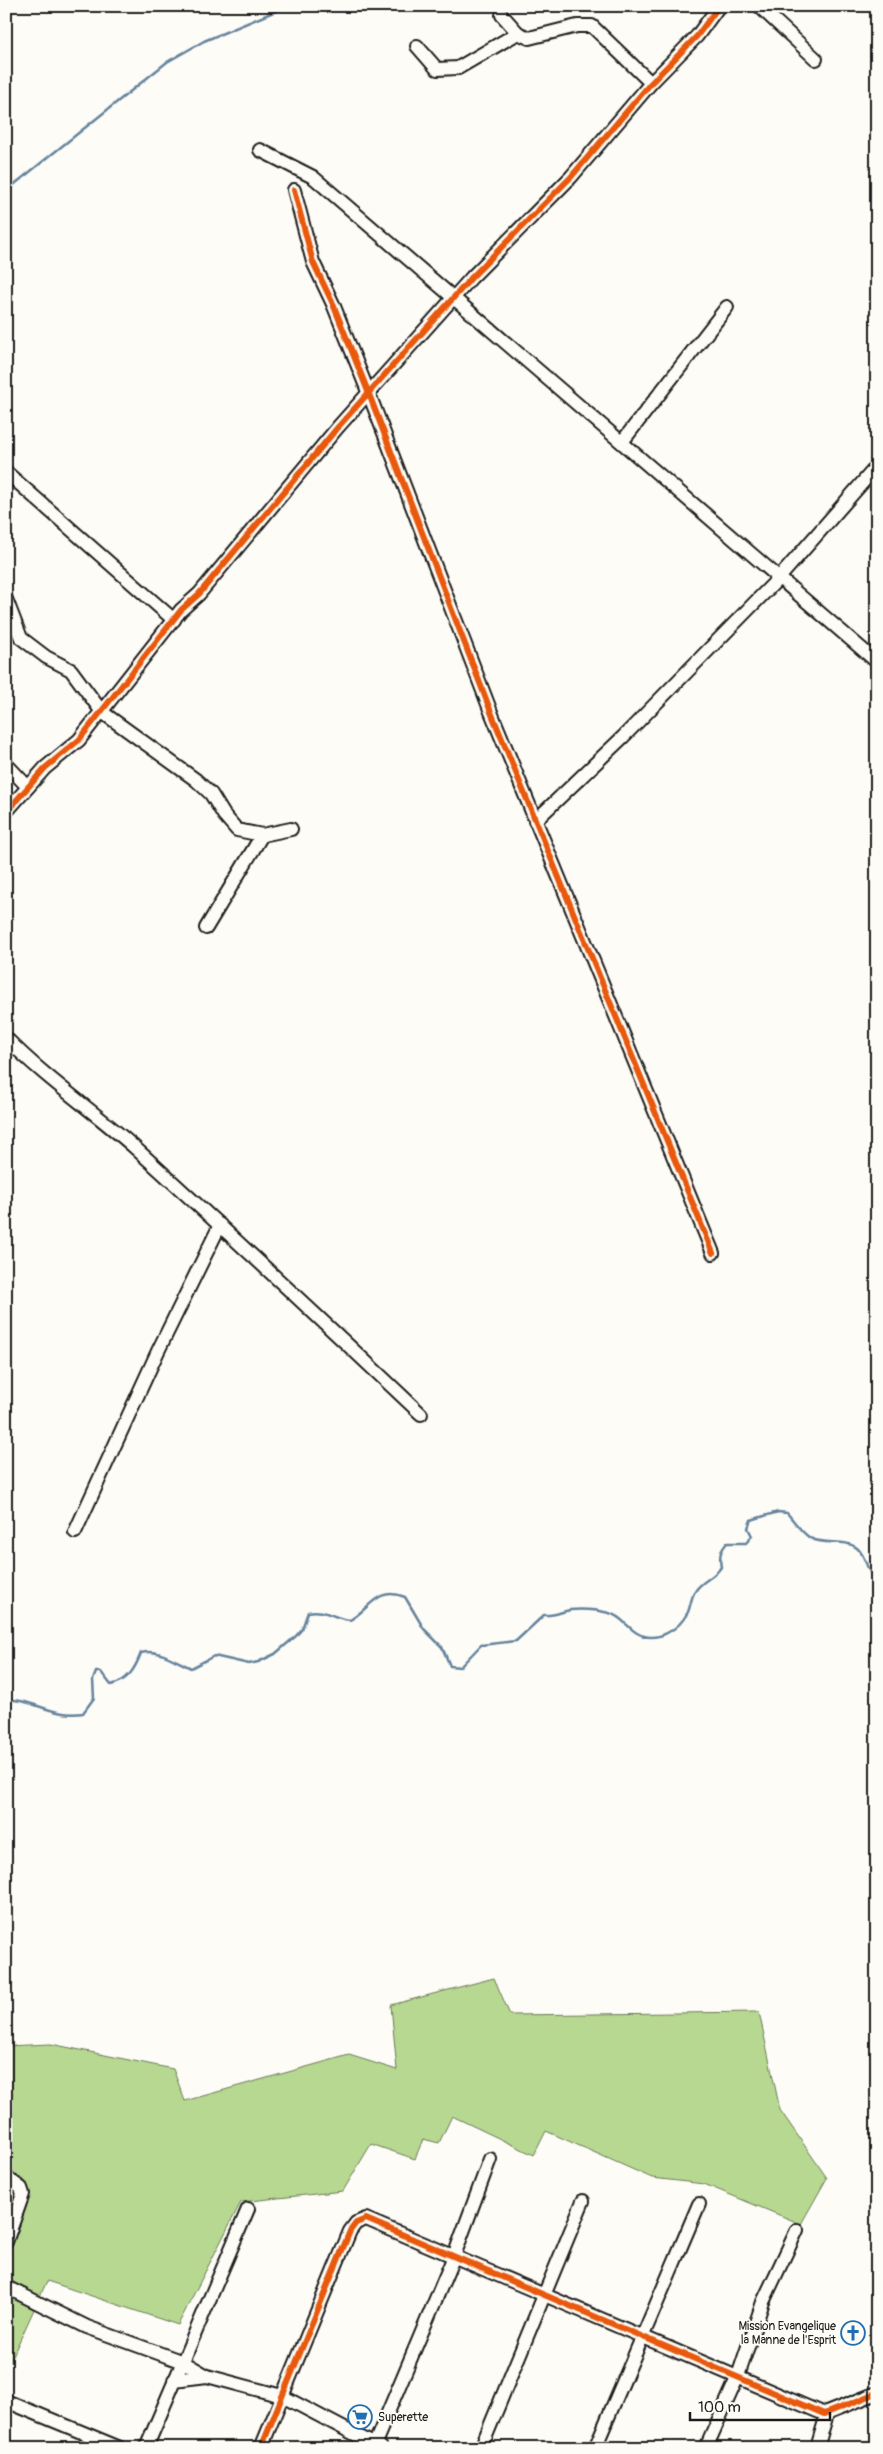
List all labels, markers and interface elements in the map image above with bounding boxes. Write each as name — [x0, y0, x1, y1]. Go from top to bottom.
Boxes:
place label: Mission Evangelique la Manne de l'Esprit — [738, 2319, 836, 2348]
church icon: Mission Evangelique la Manne de l'Esprit — [840, 2320, 866, 2346]
scale bar — [690, 2389, 830, 2421]
text: 100 m — [698, 2398, 741, 2417]
supermarket icon: Superette — [347, 2404, 373, 2430]
place label: Superette — [378, 2410, 428, 2425]

